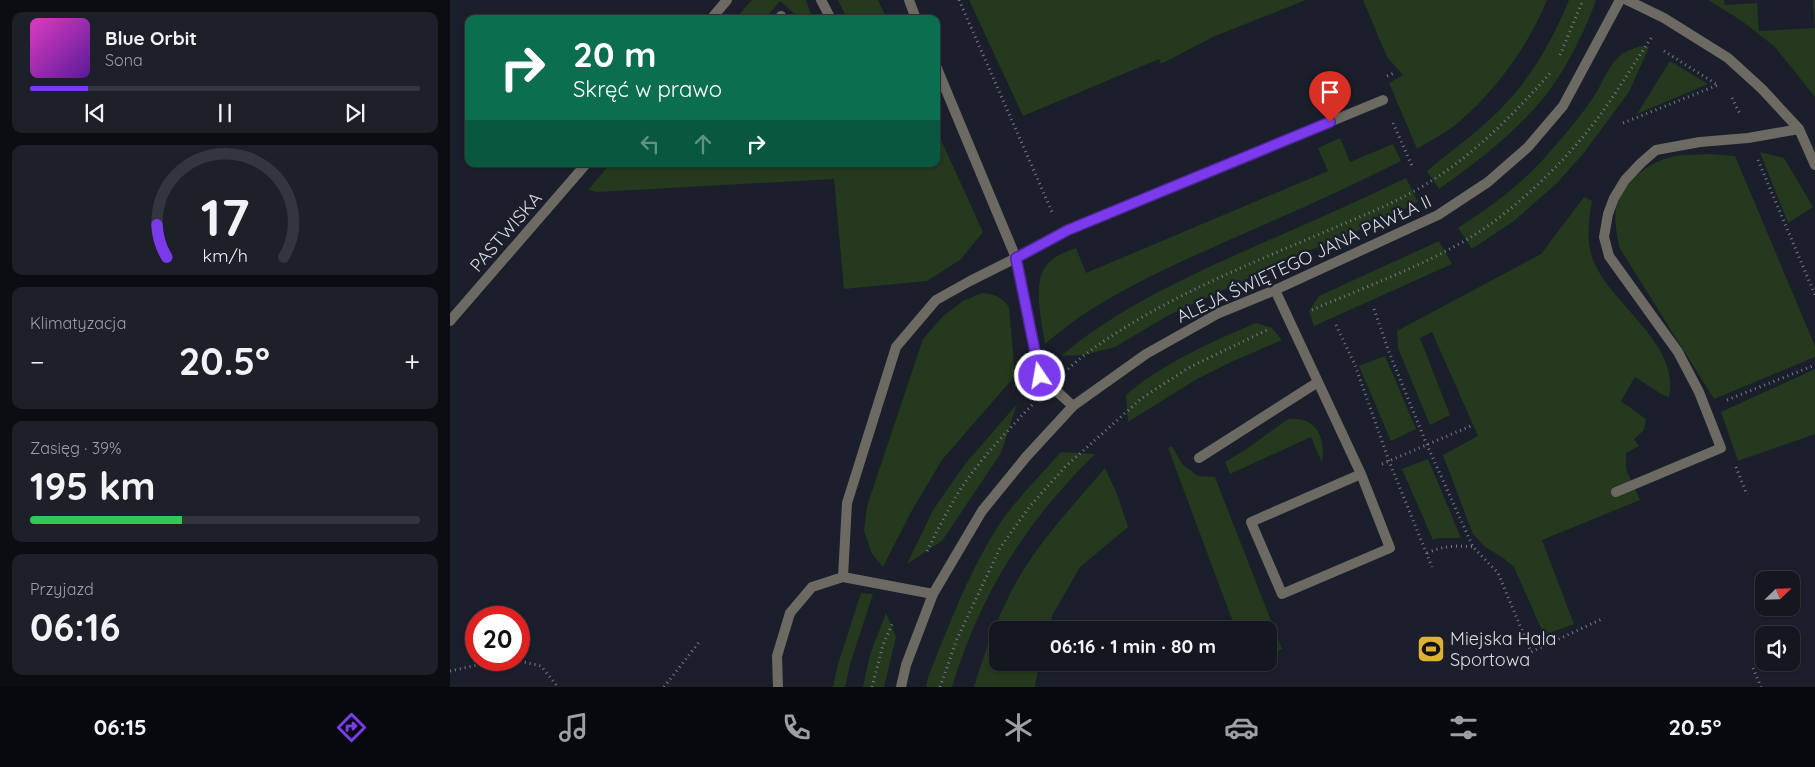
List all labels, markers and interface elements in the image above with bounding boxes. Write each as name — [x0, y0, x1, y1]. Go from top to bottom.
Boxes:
text: Blue Orbit — [105, 26, 197, 50]
text: 20 m — [573, 32, 656, 76]
icon: right — [490, 35, 555, 100]
text: Sona — [105, 50, 143, 70]
pin — [1309, 71, 1351, 122]
text: Skręć w prawo — [573, 75, 722, 103]
icon: arrive — [1316, 78, 1344, 106]
icon: previous — [81, 99, 109, 127]
icon: pause — [211, 99, 239, 127]
icon: next — [341, 99, 369, 127]
icon: left — [636, 130, 664, 158]
icon: ahead — [689, 130, 717, 158]
icon: right — [742, 130, 770, 158]
text: 17 — [201, 184, 249, 249]
street label: PASTWISKA — [465, 187, 547, 276]
street label: ALEJA ŚWIĘTEGO JANA PAWŁA II — [1173, 189, 1435, 328]
text: km/h — [202, 244, 248, 266]
text: Klimatyzacja — [30, 313, 126, 333]
text: 20.5° — [179, 337, 270, 385]
text: − — [30, 344, 45, 379]
text: + — [404, 344, 420, 379]
position arrow — [1013, 349, 1065, 401]
text: Zasięg · 39% — [30, 438, 121, 458]
text: 195 km — [30, 462, 156, 510]
north arrow — [1755, 571, 1800, 616]
map controls — [1755, 571, 1800, 671]
text: Przyjazd — [30, 579, 94, 599]
text: 06:16 — [30, 603, 121, 651]
speed limit sign: 20 — [465, 606, 530, 671]
button: sound — [1755, 626, 1800, 671]
place label: Miejska Hala Sportowa — [1450, 627, 1557, 671]
text: 06:16 · 1 min · 80 m — [1050, 634, 1216, 658]
sports icon: Miejska Hala Sportowa — [1416, 634, 1446, 664]
icon: directions — [334, 710, 369, 745]
icon: music — [556, 710, 591, 745]
icon: phone — [779, 710, 814, 745]
icon: climate — [1001, 710, 1036, 745]
icon: car — [1224, 710, 1259, 745]
icon: filters — [1446, 710, 1481, 745]
text: 06:15 — [94, 713, 147, 741]
text: 20.5° — [1668, 713, 1721, 741]

